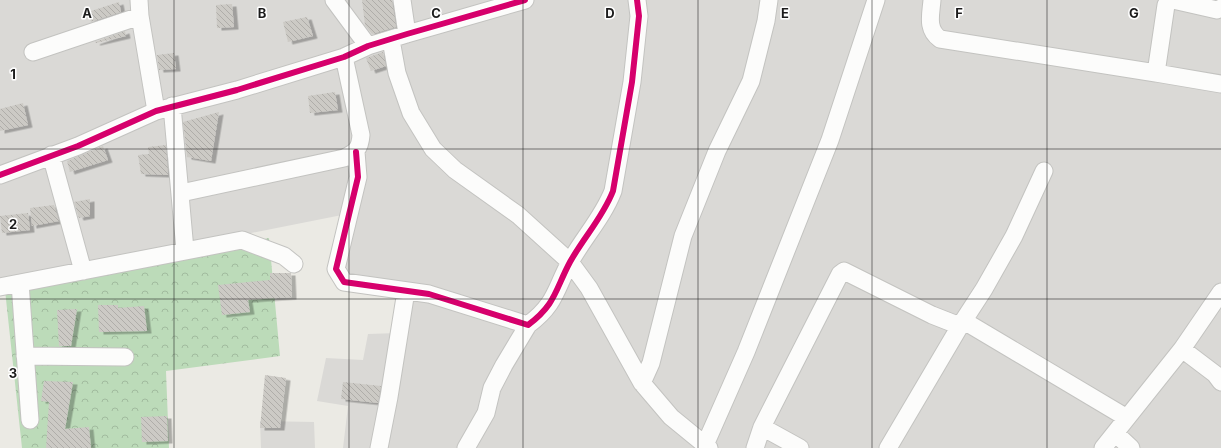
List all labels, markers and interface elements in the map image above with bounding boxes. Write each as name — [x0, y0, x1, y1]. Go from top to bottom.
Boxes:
text: A — [82, 5, 92, 21]
text: B — [258, 5, 267, 21]
text: C — [431, 5, 441, 21]
text: D — [605, 5, 615, 21]
text: E — [781, 5, 789, 21]
text: F — [955, 5, 963, 21]
text: G — [1129, 5, 1139, 21]
text: 1 — [10, 66, 16, 82]
text: 2 — [9, 216, 17, 232]
text: 3 — [9, 365, 17, 381]

